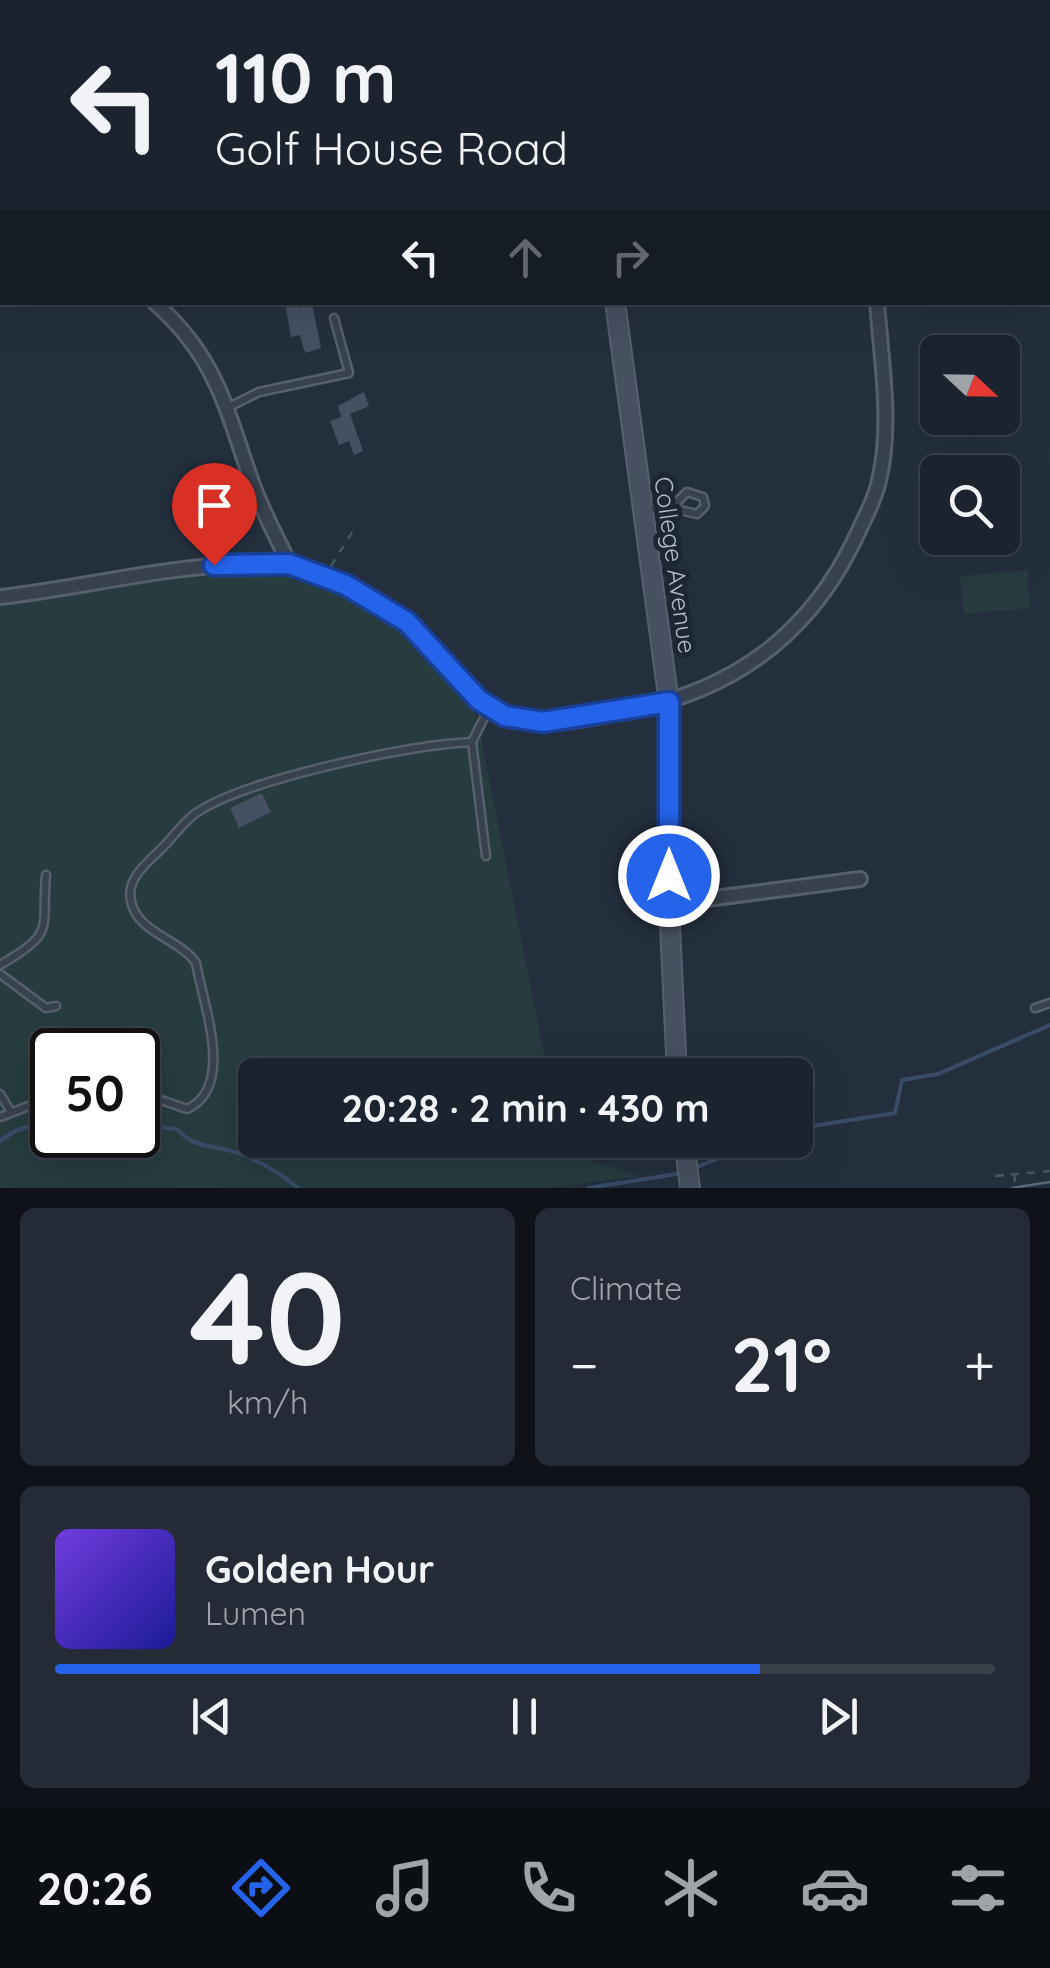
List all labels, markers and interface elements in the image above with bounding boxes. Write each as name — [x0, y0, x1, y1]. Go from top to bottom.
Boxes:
text: 110 m — [215, 33, 397, 121]
icon: left — [50, 40, 180, 170]
text: Golf House Road — [215, 120, 568, 176]
icon: left — [393, 230, 448, 285]
icon: ahead — [498, 230, 553, 285]
icon: right — [603, 230, 658, 285]
north arrow — [920, 335, 1020, 435]
map controls — [920, 335, 1020, 555]
button: search — [920, 455, 1020, 555]
pin — [172, 463, 257, 566]
street label: College Avenue — [648, 475, 704, 655]
icon: arrive — [187, 478, 242, 533]
position arrow — [617, 824, 721, 928]
speed limit sign: 50 — [30, 1028, 160, 1158]
text: 20:28 · 2 min · 430 m — [342, 1084, 709, 1132]
text: 40 — [189, 1235, 346, 1398]
text: Climate — [570, 1268, 682, 1308]
text: 21° — [731, 1317, 832, 1411]
text: − — [570, 1330, 599, 1399]
text: + — [964, 1330, 995, 1399]
text: km/h — [227, 1382, 308, 1422]
text: Golden Hour — [205, 1545, 434, 1593]
text: Lumen — [205, 1593, 306, 1633]
icon: previous — [184, 1689, 239, 1744]
icon: pause — [497, 1689, 552, 1744]
icon: next — [811, 1689, 866, 1744]
icon: directions — [226, 1853, 296, 1923]
icon: music — [370, 1853, 440, 1923]
icon: phone — [513, 1853, 583, 1923]
icon: climate — [656, 1853, 726, 1923]
icon: car — [800, 1853, 870, 1923]
icon: filters — [943, 1853, 1013, 1923]
text: 20:26 — [37, 1860, 153, 1916]

